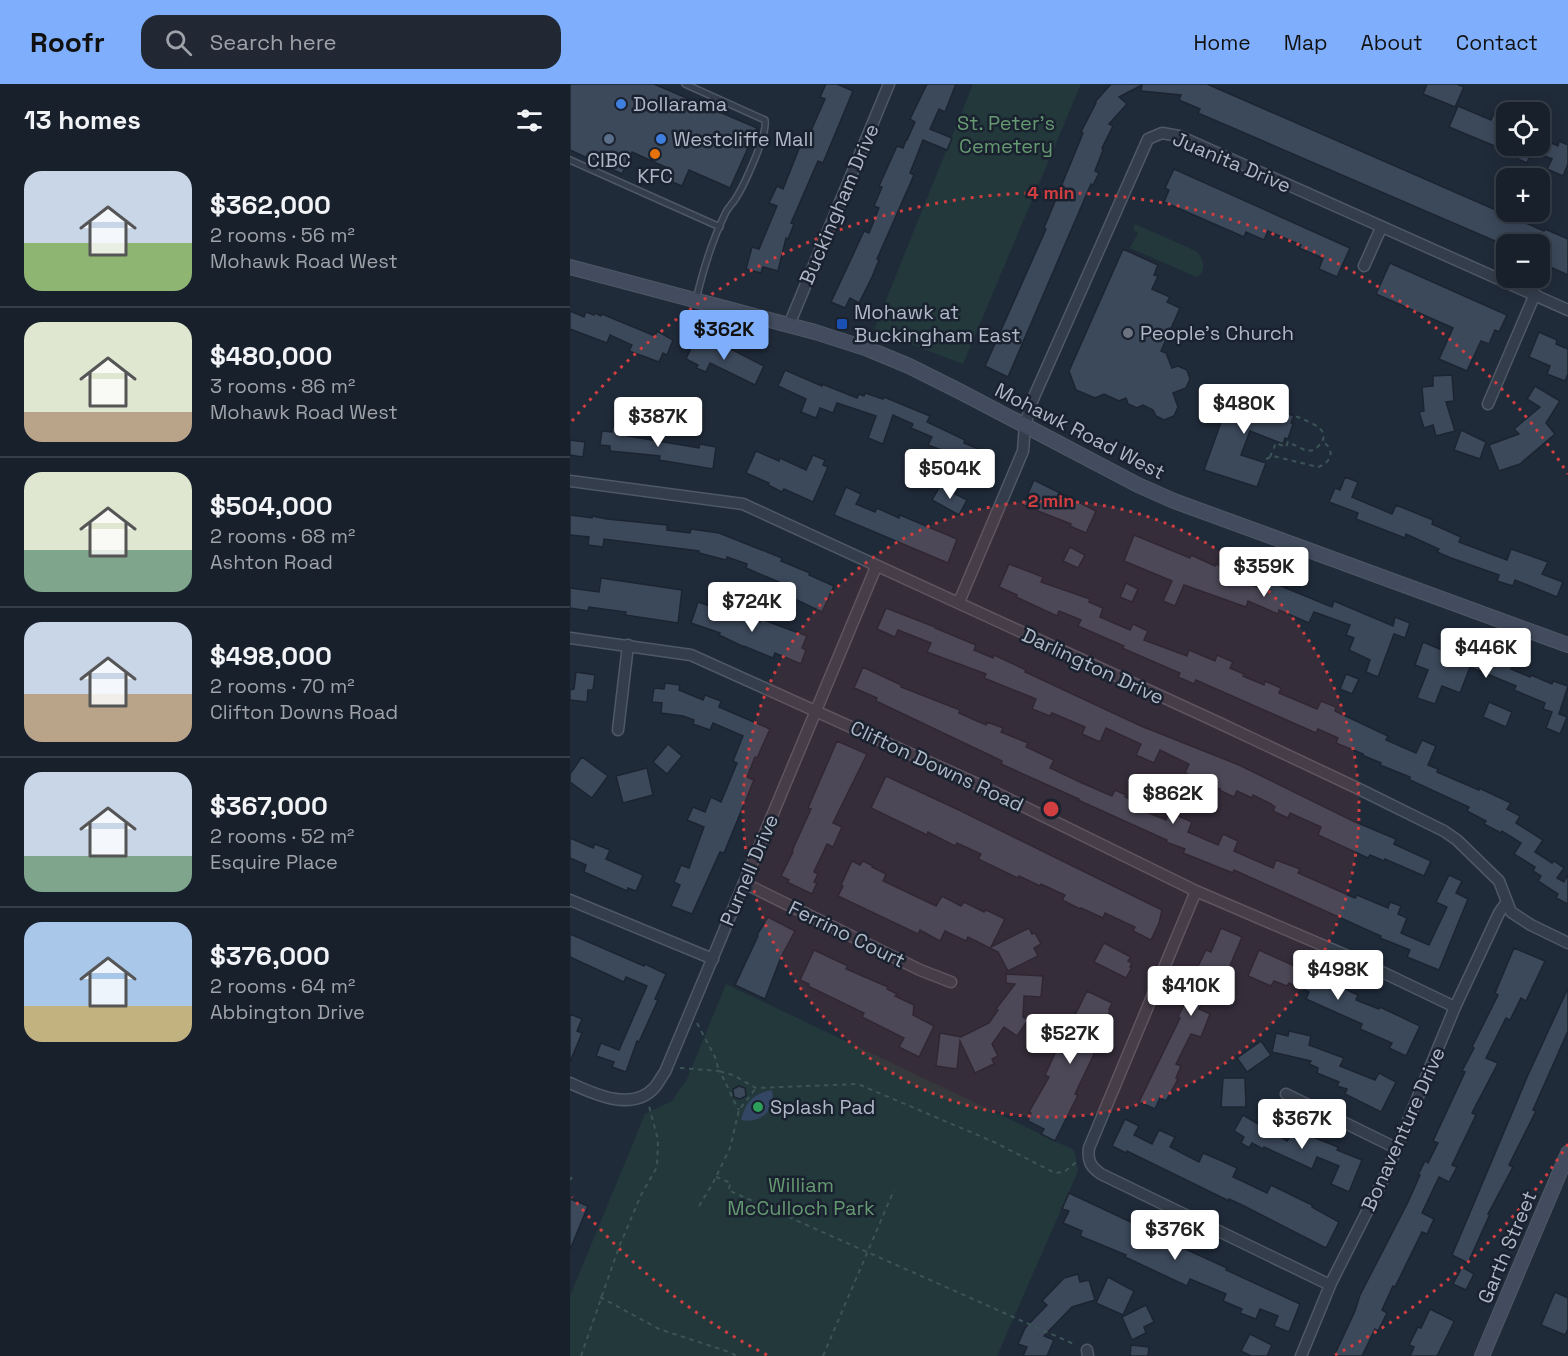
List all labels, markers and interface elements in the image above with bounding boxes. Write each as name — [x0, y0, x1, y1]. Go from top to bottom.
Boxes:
search box — [141, 15, 561, 69]
text: Roofr — [30, 24, 105, 60]
icon: search — [162, 26, 195, 59]
text: Search here — [210, 28, 337, 56]
text: Home — [1193, 29, 1251, 56]
text: Map — [1284, 29, 1328, 56]
text: About — [1361, 29, 1423, 56]
text: Contact — [1456, 29, 1538, 56]
place label: Dollarama — [633, 91, 727, 117]
marker: Dollarama — [614, 97, 628, 111]
map controls — [1496, 102, 1550, 288]
button: locate — [1496, 102, 1550, 156]
text: 13 homes — [24, 103, 141, 137]
icon: filters — [513, 104, 546, 137]
park label: St. Peter's Cemetery — [957, 110, 1055, 159]
street label: Buckingham Drive — [793, 120, 885, 288]
street label: Juanita Drive — [1169, 125, 1295, 199]
place label: Westcliffe Mall — [673, 126, 813, 152]
marker: CIBC — [602, 132, 616, 146]
marker: Westcliffe Mall — [654, 132, 668, 146]
place label: CIBC — [587, 147, 631, 173]
marker: KFC — [648, 147, 662, 161]
place label: KFC — [637, 163, 673, 189]
button: + — [1496, 168, 1550, 222]
text: 4 min — [1027, 181, 1075, 204]
text: $362,000 — [210, 188, 331, 222]
icon: home — [72, 195, 144, 267]
text: 2 rooms · 56 m² — [210, 222, 355, 248]
button: − — [1496, 234, 1550, 288]
text: Mohawk Road West — [210, 248, 398, 274]
place label: Mohawk at Buckingham East — [854, 299, 1020, 348]
pin: $362K — [682, 310, 766, 361]
text: $362K — [694, 316, 754, 342]
marker: Mohawk at Buckingham East — [835, 317, 849, 331]
place label: People's Church — [1140, 320, 1294, 346]
marker: People's Church — [1121, 326, 1135, 340]
text: $480,000 — [210, 339, 332, 373]
icon: home — [72, 346, 144, 418]
text: 3 rooms · 86 m² — [210, 373, 355, 399]
street label: Mohawk Road West — [990, 377, 1170, 485]
pin: $480K — [1202, 384, 1286, 435]
text: $480K — [1213, 390, 1275, 416]
pin: $387K — [616, 397, 700, 448]
text: Mohawk Road West — [210, 399, 398, 425]
text: $387K — [628, 403, 688, 429]
pin: $504K — [908, 449, 992, 500]
text: $504K — [919, 455, 981, 481]
text: $504,000 — [210, 489, 333, 523]
text: 2 min — [1028, 489, 1074, 512]
icon: home — [72, 496, 144, 568]
text: 2 rooms · 68 m² — [210, 523, 355, 549]
pin: $359K — [1222, 547, 1306, 598]
text: Ashton Road — [210, 549, 333, 575]
text: $359K — [1233, 553, 1295, 579]
pin: $724K — [710, 582, 794, 633]
text: $724K — [722, 588, 782, 614]
street label: Darlington Drive — [1018, 622, 1168, 710]
pin: $446K — [1444, 628, 1528, 679]
text: $446K — [1455, 634, 1517, 660]
text: $498,000 — [210, 639, 332, 673]
icon: home — [72, 646, 144, 718]
text: 2 rooms · 70 m² — [210, 673, 354, 699]
text: Clifton Downs Road — [210, 699, 398, 725]
street label: Clifton Downs Road — [846, 714, 1028, 818]
pin: $862K — [1131, 774, 1215, 825]
text: $862K — [1143, 780, 1203, 806]
text: $367,000 — [210, 789, 328, 823]
icon: home — [72, 796, 144, 868]
centre of rings — [1041, 799, 1061, 819]
street label: Purnell Drive — [714, 810, 784, 930]
text: 2 rooms · 52 m² — [210, 823, 354, 849]
text: Esquire Place — [210, 849, 338, 875]
street label: Ferrino Court — [784, 895, 910, 973]
text: $376,000 — [210, 939, 330, 973]
icon: home — [72, 946, 144, 1018]
pin: $498K — [1296, 950, 1380, 1001]
text: $498K — [1307, 956, 1369, 982]
pin: $410K — [1149, 966, 1233, 1017]
text: $410K — [1162, 972, 1220, 998]
text: 2 rooms · 64 m² — [210, 973, 355, 999]
text: Abbington Drive — [210, 999, 365, 1025]
pin: $527K — [1028, 1014, 1112, 1065]
text: $527K — [1040, 1020, 1100, 1046]
street label: Bonaventure Drive — [1355, 1043, 1451, 1215]
place label: Splash Pad — [770, 1094, 875, 1120]
pin: $367K — [1260, 1099, 1344, 1150]
marker: Splash Pad — [751, 1100, 765, 1114]
text: $367K — [1272, 1105, 1332, 1131]
park label: William McCulloch Park — [727, 1172, 875, 1221]
street label: Garth Street — [1472, 1187, 1542, 1307]
pin: $376K — [1133, 1210, 1217, 1261]
text: $376K — [1145, 1216, 1205, 1242]

